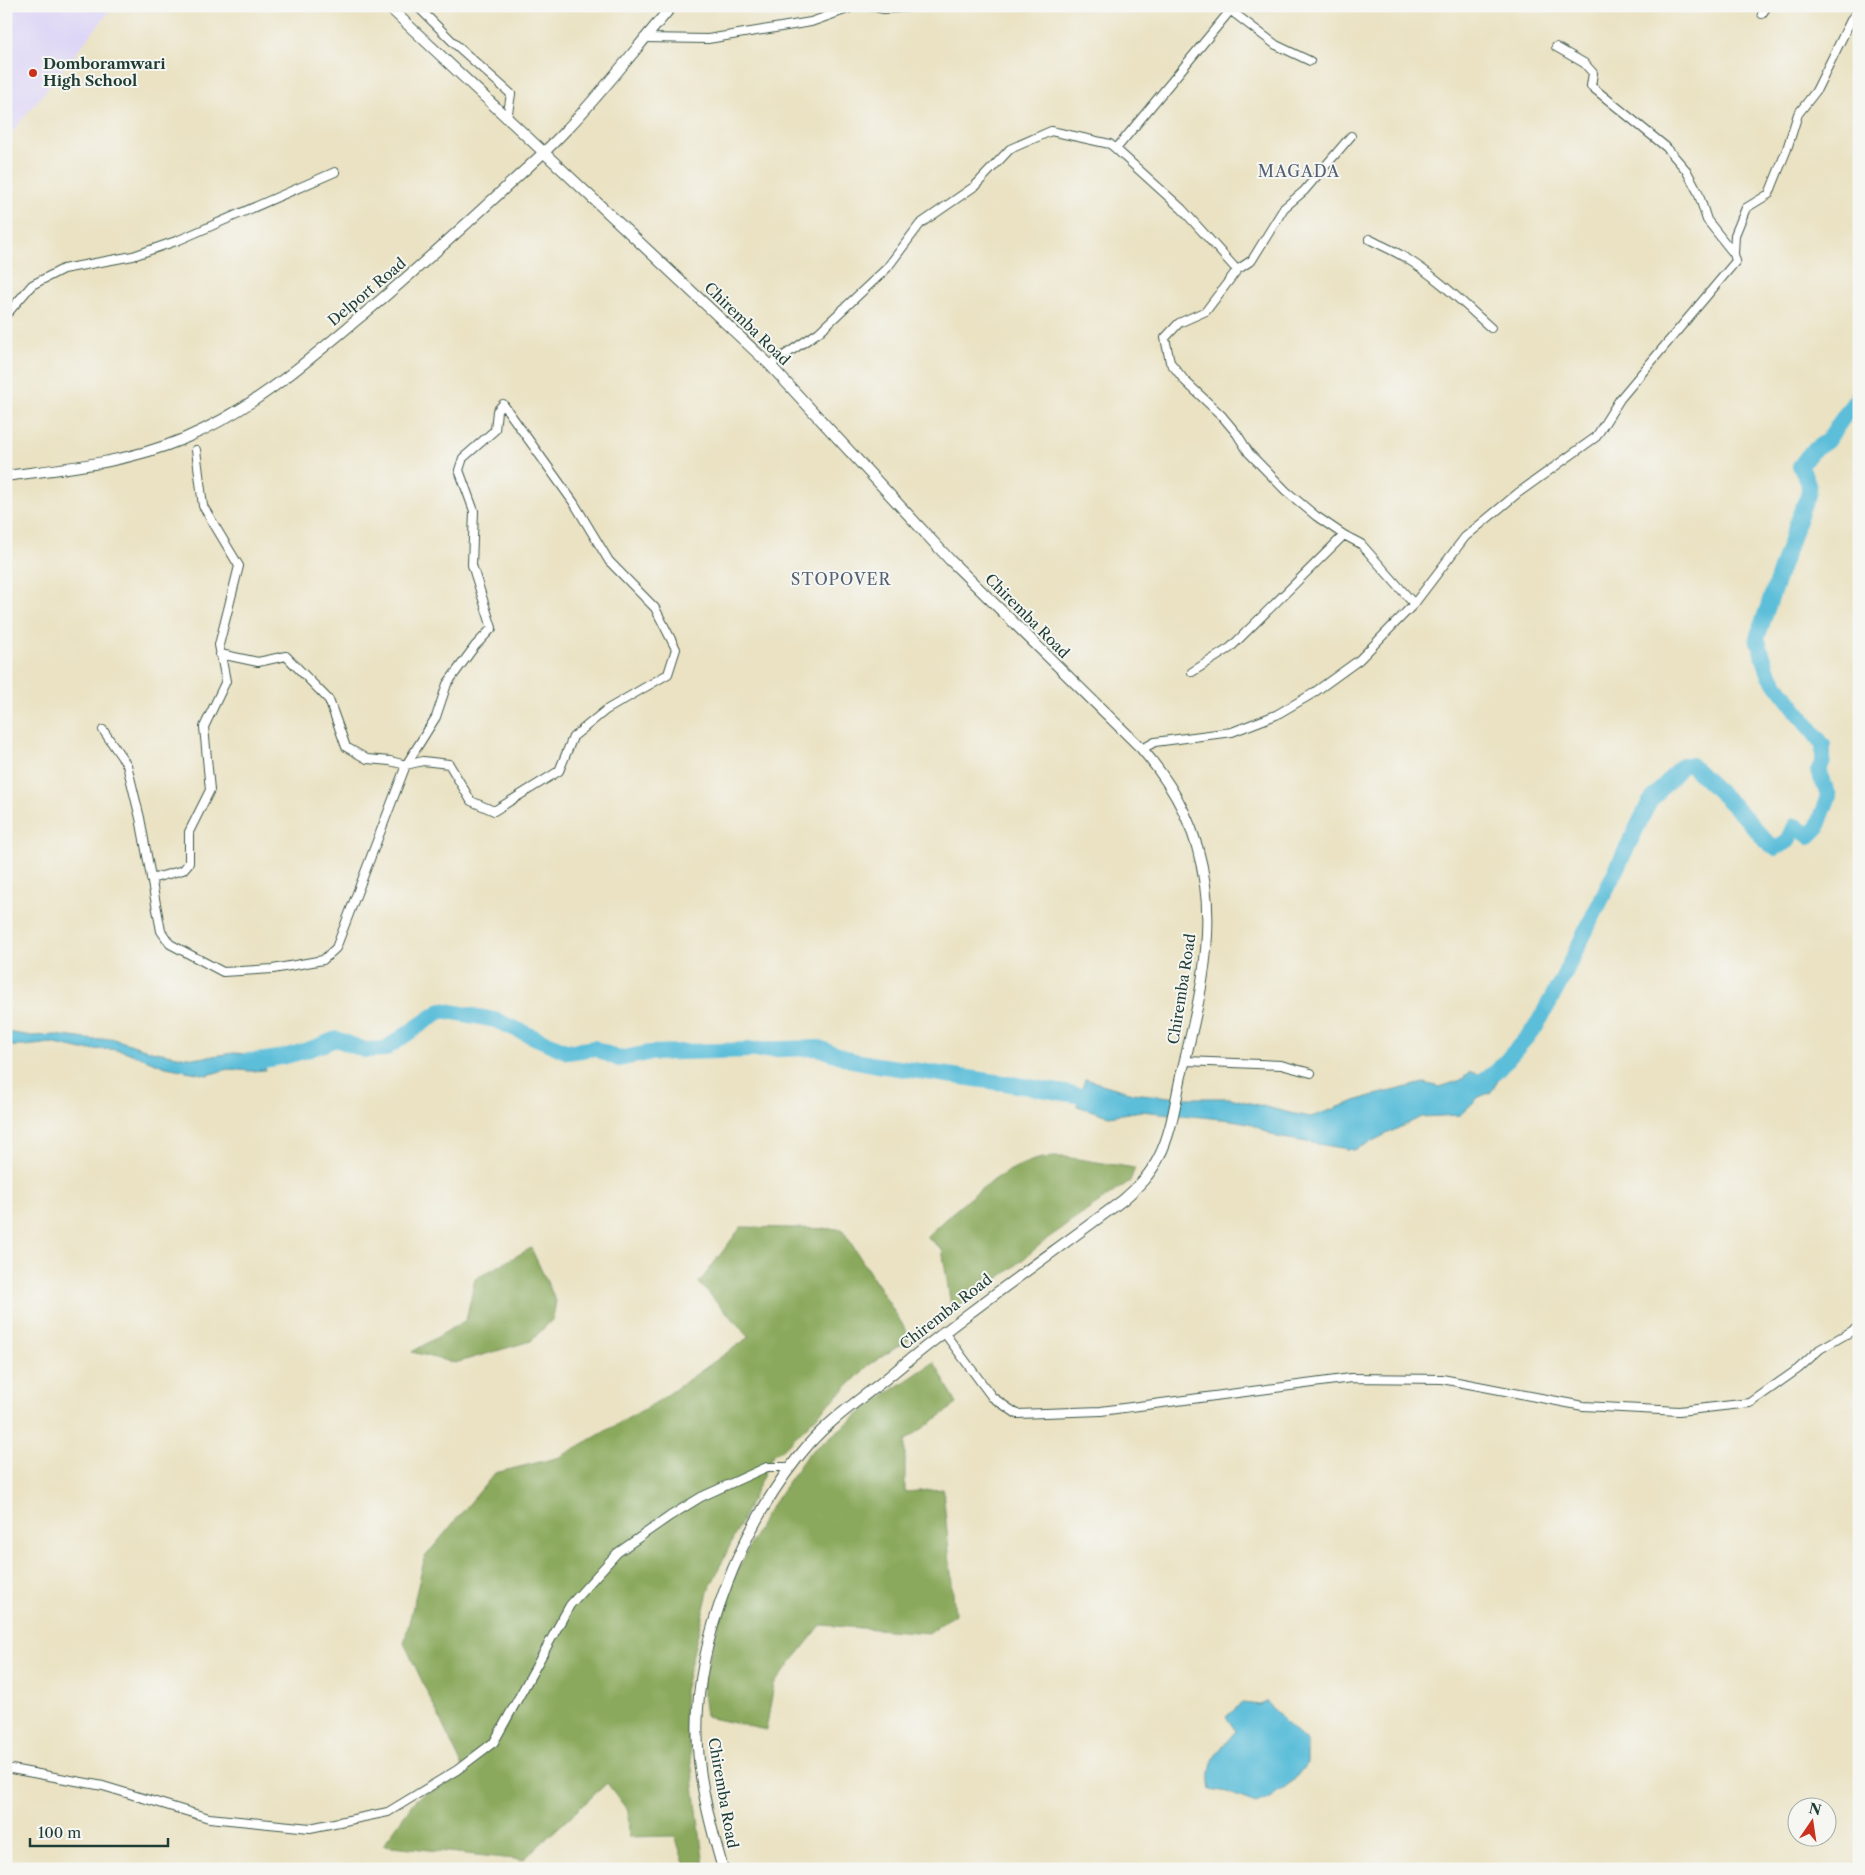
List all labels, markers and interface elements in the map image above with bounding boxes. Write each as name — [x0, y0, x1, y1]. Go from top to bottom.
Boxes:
place label: Domboramwari High School — [43, 54, 166, 90]
marker: Domboramwari High School — [27, 67, 39, 79]
district label: MAGADA — [1258, 161, 1340, 181]
street label: Delport Road — [324, 253, 410, 330]
street label: Chiremba Road — [701, 278, 794, 369]
district label: STOPOVER — [791, 569, 891, 589]
street label: Chiremba Road — [981, 569, 1074, 662]
street label: Chiremba Road — [1163, 932, 1200, 1046]
street label: Chiremba Road — [896, 1270, 996, 1354]
street label: Chiremba Road — [704, 1736, 743, 1850]
north arrow — [1788, 1798, 1838, 1848]
text: N — [1807, 1799, 1823, 1819]
scale bar — [30, 1815, 168, 1847]
text: 100 m — [38, 1823, 81, 1842]

